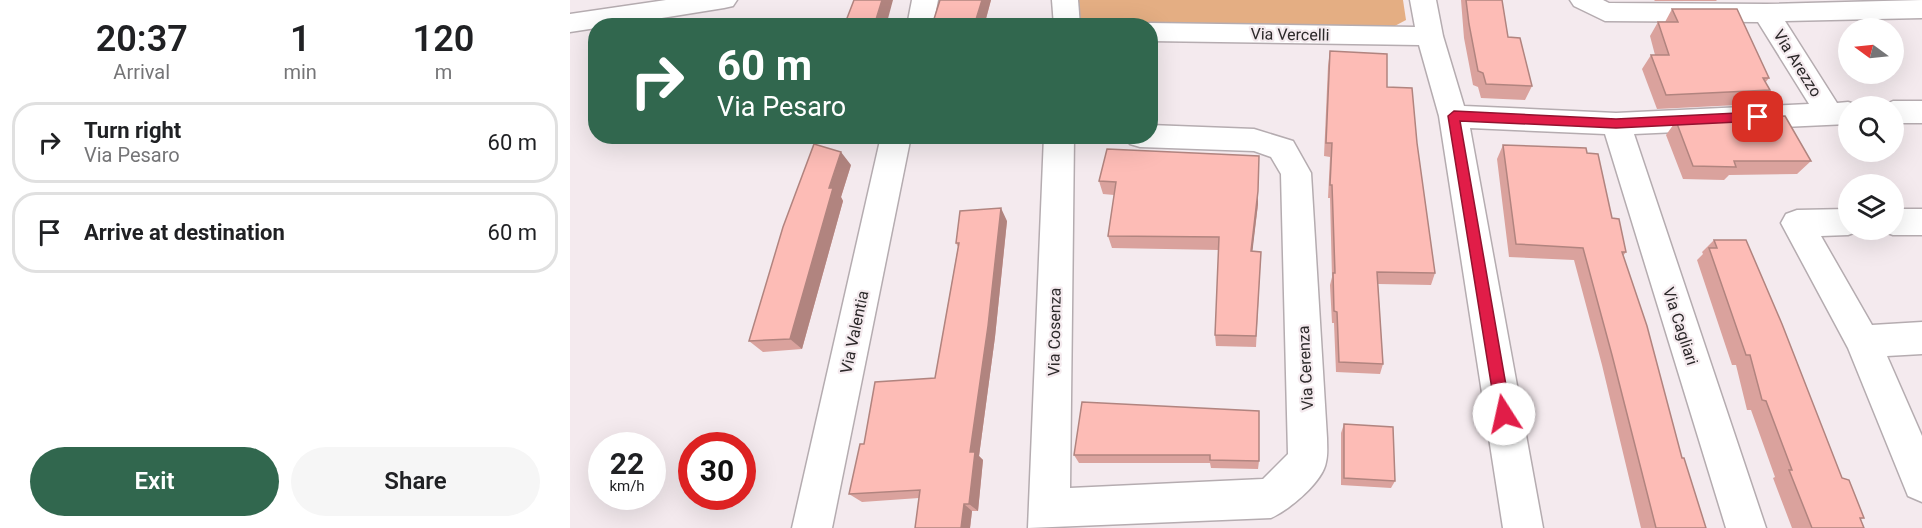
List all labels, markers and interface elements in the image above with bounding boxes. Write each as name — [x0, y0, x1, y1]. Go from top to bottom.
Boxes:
text: 20:37 — [96, 18, 188, 60]
text: 1 — [290, 18, 310, 60]
text: 120 — [413, 18, 474, 60]
north arrow — [1838, 18, 1904, 84]
map controls — [1838, 18, 1904, 240]
street label: Via Vercelli — [1250, 24, 1330, 45]
street label: Via Arezzo — [1769, 26, 1826, 100]
text: 60 m — [717, 41, 812, 90]
icon: right — [618, 42, 696, 120]
text: Arrival — [113, 60, 170, 84]
text: min — [283, 60, 317, 84]
text: m — [435, 60, 452, 84]
text: Via Pesaro — [717, 91, 846, 123]
pin — [1732, 91, 1783, 142]
button: search — [1838, 96, 1904, 162]
icon: arrive — [1741, 100, 1774, 133]
text: Turn right — [84, 118, 181, 143]
icon: right — [33, 126, 66, 159]
text: 60 m — [488, 130, 537, 155]
text: Via Pesaro — [84, 143, 180, 167]
button: layers — [1838, 174, 1904, 240]
icon: arrive — [33, 216, 66, 249]
text: Arrive at destination — [84, 220, 285, 245]
text: 60 m — [488, 220, 537, 245]
street label: Via Cagliari — [1659, 285, 1702, 367]
street label: Via Cosenza — [1044, 288, 1065, 376]
street label: Via Valentia — [836, 289, 873, 375]
street label: Via Cerenza — [1294, 325, 1317, 411]
position arrow — [1472, 382, 1536, 446]
speed limit sign: 30 — [678, 432, 756, 510]
text: 22 — [610, 446, 644, 481]
button: Exit — [30, 447, 279, 516]
button: Share — [291, 447, 540, 516]
text: km/h — [609, 477, 645, 495]

